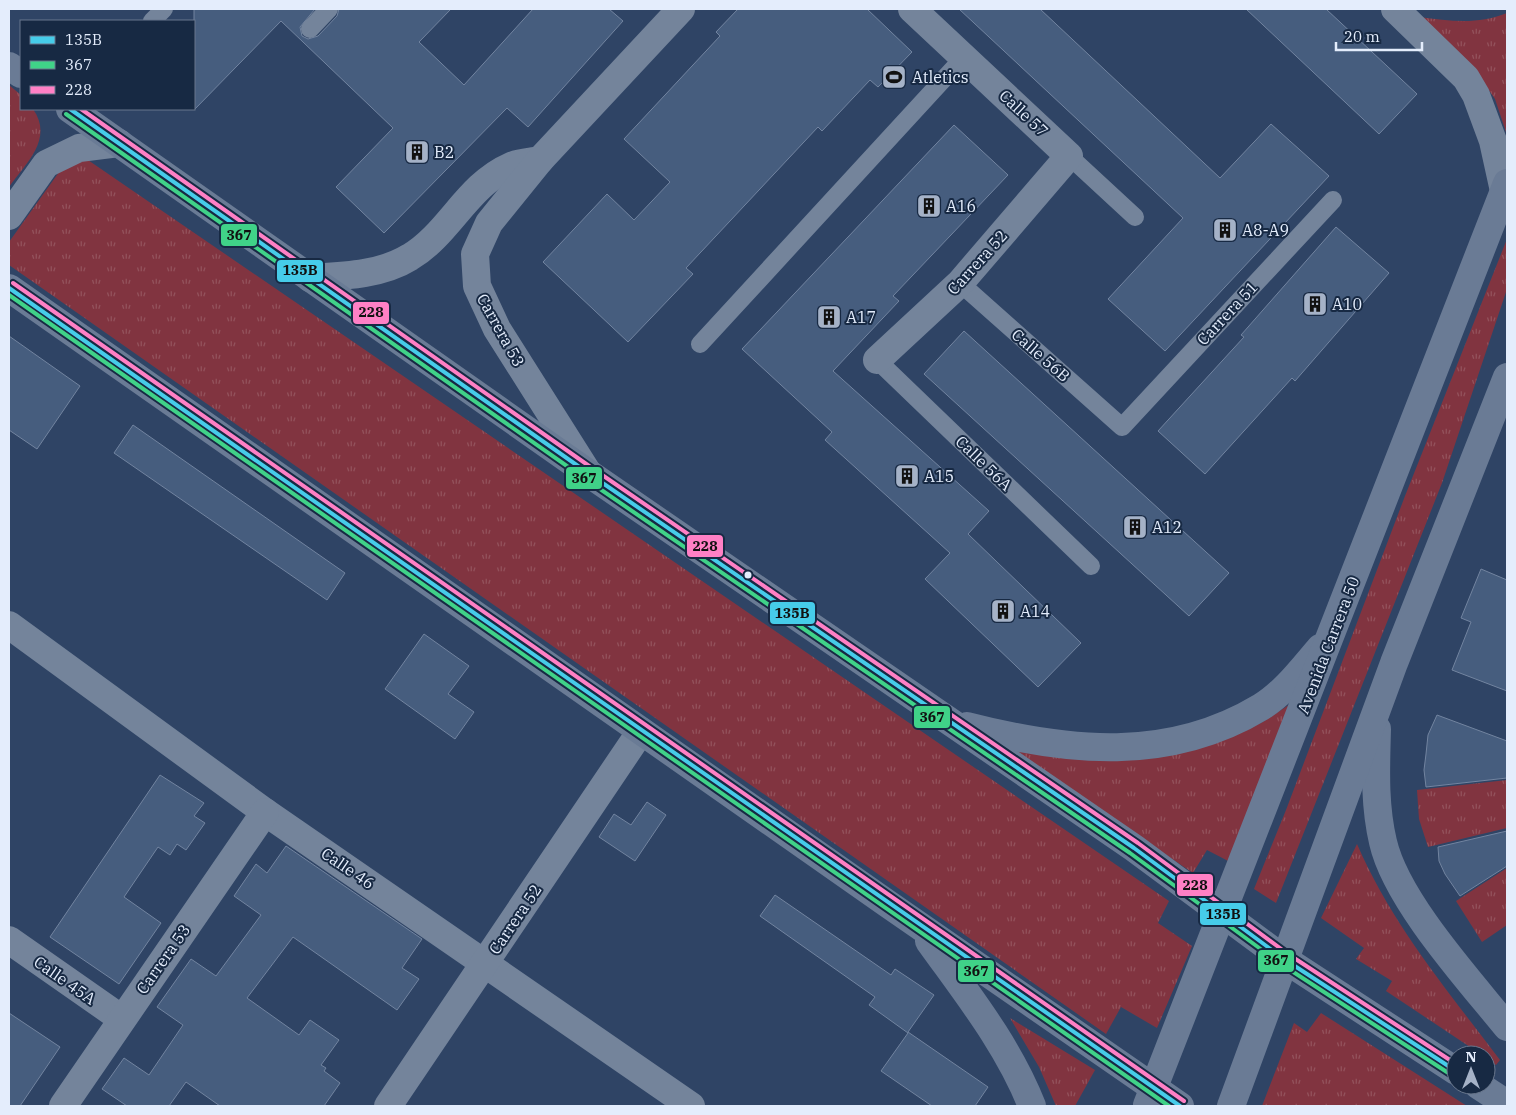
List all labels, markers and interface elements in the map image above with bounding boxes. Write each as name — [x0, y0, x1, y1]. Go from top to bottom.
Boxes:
legend — [20, 20, 195, 110]
scale bar — [1336, 20, 1422, 52]
text: 20 m — [1344, 27, 1380, 46]
text: 135B — [65, 30, 102, 49]
text: 367 — [65, 55, 92, 74]
sports icon: Atletics — [881, 64, 907, 90]
place label: Atletics — [912, 67, 969, 87]
text: 228 — [65, 80, 92, 99]
street label: Calle 57 — [995, 85, 1053, 141]
building icon: B2 — [404, 139, 430, 165]
place label: B2 — [434, 142, 454, 162]
building icon: A16 — [916, 193, 942, 219]
place label: A16 — [946, 196, 976, 216]
building icon: A8-A9 — [1212, 217, 1238, 243]
place label: A8-A9 — [1242, 220, 1289, 240]
line badge: 367 — [220, 223, 258, 247]
street label: Carrera 52 — [943, 225, 1011, 299]
text: 367 — [226, 226, 252, 244]
line badge: 135B — [276, 259, 324, 283]
text: 135B — [282, 261, 318, 279]
street label: Carrera 51 — [1192, 277, 1262, 349]
street label: Carrera 53 — [473, 290, 529, 370]
building icon: A10 — [1302, 291, 1328, 317]
place label: A10 — [1332, 294, 1362, 314]
line badge: 228 — [352, 301, 390, 325]
text: 228 — [358, 303, 384, 321]
building icon: A17 — [816, 304, 842, 330]
place label: A17 — [846, 307, 876, 327]
street label: Calle 56B — [1008, 324, 1074, 386]
street label: Calle 56A — [952, 431, 1017, 495]
building icon: A15 — [894, 463, 920, 489]
line badge: 367 — [565, 466, 603, 490]
place label: A15 — [924, 466, 954, 486]
text: 367 — [571, 469, 597, 487]
building icon: A12 — [1122, 514, 1148, 540]
place label: A12 — [1152, 517, 1182, 537]
line badge: 228 — [686, 534, 724, 558]
text: 228 — [692, 537, 718, 555]
unlabelled marker — [743, 570, 753, 580]
street label: Avenida Carrera 50 — [1293, 574, 1363, 716]
building icon: A14 — [990, 598, 1016, 624]
line badge: 135B — [769, 601, 816, 625]
place label: A14 — [1020, 601, 1050, 621]
text: 135B — [774, 604, 810, 622]
line badge: 367 — [913, 705, 951, 729]
text: 367 — [919, 708, 945, 726]
street label: Calle 46 — [318, 843, 378, 893]
line badge: 228 — [1176, 873, 1214, 897]
text: 228 — [1182, 876, 1208, 894]
street label: Carrera 52 — [484, 880, 546, 958]
line badge: 135B — [1199, 902, 1247, 926]
text: 135B — [1205, 905, 1241, 923]
street label: Carrera 53 — [132, 920, 194, 998]
line badge: 367 — [1257, 949, 1295, 973]
street label: Calle 45A — [30, 951, 100, 1009]
text: 367 — [1263, 951, 1289, 969]
line badge: 367 — [957, 959, 995, 983]
text: 367 — [963, 962, 989, 980]
north arrow — [1446, 1045, 1496, 1095]
text: N — [1465, 1048, 1477, 1066]

